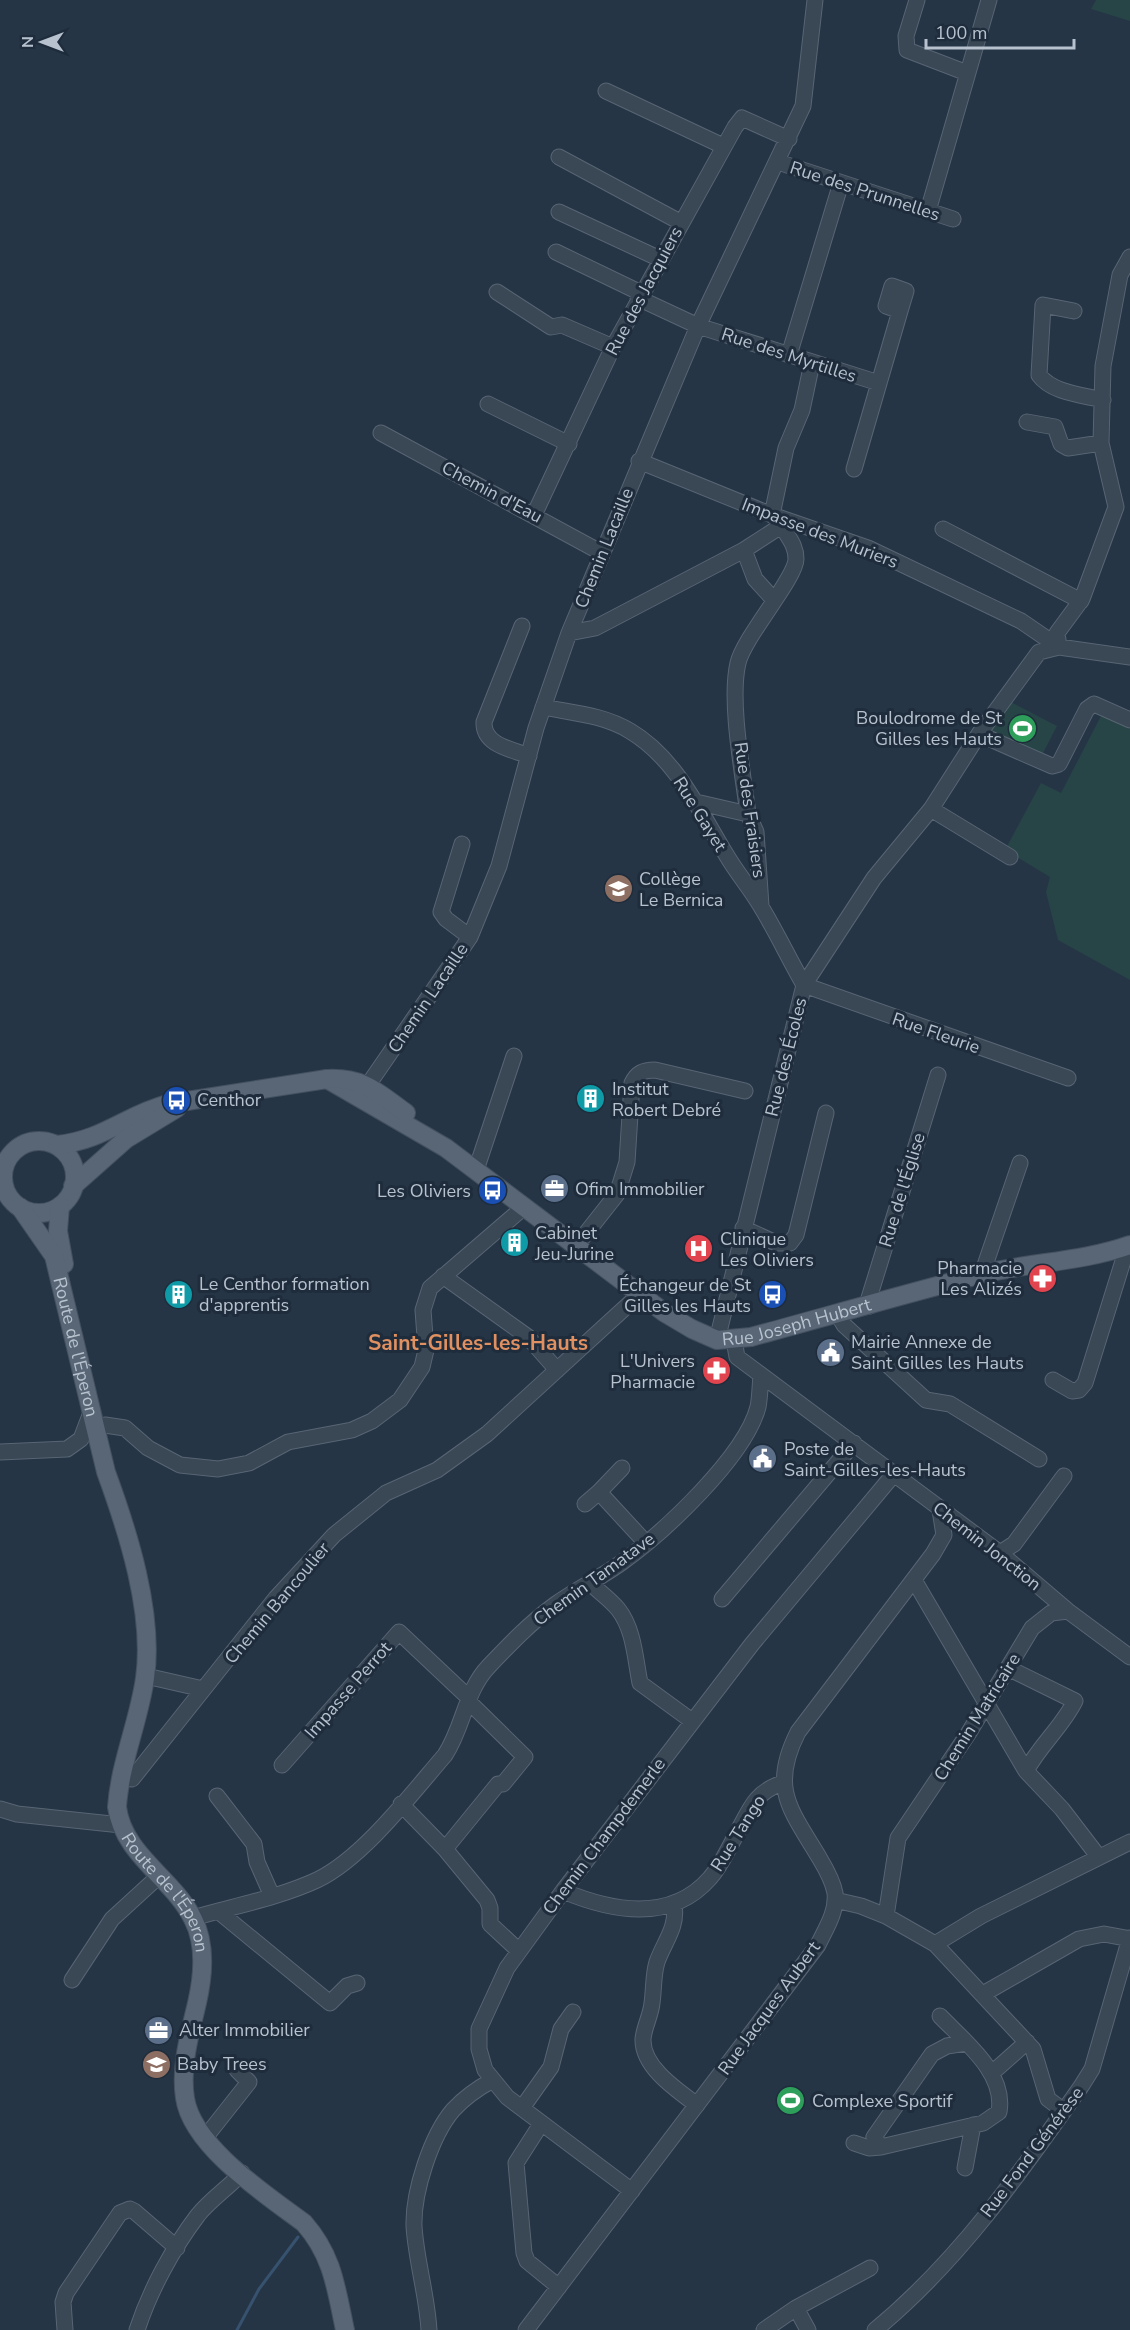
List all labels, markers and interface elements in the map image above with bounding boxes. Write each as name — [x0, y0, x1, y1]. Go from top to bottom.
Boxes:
north arrow — [12, 12, 72, 72]
scale bar — [926, 12, 1074, 50]
text: 100 m — [935, 21, 987, 45]
text: N — [17, 36, 39, 48]
street label: Rue des Prunnelles — [787, 155, 943, 227]
street label: Rue des Jacquiers — [600, 222, 688, 360]
street label: Rue des Myrtilles — [718, 322, 860, 388]
street label: Chemin d'Eau — [437, 455, 547, 529]
street label: Chemin Lacaille — [569, 484, 639, 612]
street label: Impasse des Muriers — [738, 492, 902, 574]
place label: Boulodrome de St Gilles les Hauts — [856, 706, 1003, 751]
sports icon: Boulodrome de St Gilles les Hauts — [1007, 712, 1039, 744]
street label: Rue des Fraisiers — [729, 741, 771, 879]
street label: Rue Gayet — [668, 772, 733, 857]
place label: Collège Le Bernica — [639, 867, 723, 912]
school or university icon: Collège Le Bernica — [602, 873, 634, 905]
street label: Chemin Lacaille — [382, 938, 474, 1058]
street label: Rue des Écoles — [760, 995, 812, 1119]
street label: Rue Fleurie — [889, 1007, 983, 1059]
place label: Institut Robert Debré — [612, 1077, 721, 1122]
building icon: Institut Robert Debré — [575, 1083, 607, 1115]
bus stop icon: Centhor — [160, 1084, 192, 1116]
place label: Centhor — [197, 1088, 262, 1112]
street label: Rue de l'Église — [873, 1130, 931, 1250]
office icon: Ofim Immobilier — [538, 1173, 570, 1205]
bus stop icon: Les Oliviers — [476, 1175, 508, 1207]
place label: Ofim Immobilier — [575, 1177, 705, 1201]
place label: Les Oliviers — [377, 1179, 471, 1203]
place label: Cabinet Jeu-Jurine — [534, 1221, 614, 1266]
building icon: Cabinet Jeu-Jurine — [498, 1227, 530, 1259]
place label: Clinique Les Oliviers — [720, 1227, 814, 1272]
hospital icon: Clinique Les Oliviers — [683, 1233, 715, 1265]
place label: Pharmacie Les Alizés — [937, 1256, 1022, 1301]
pharmacy icon: Pharmacie Les Alizés — [1027, 1262, 1059, 1294]
place label: Le Centhor formation d'apprentis — [199, 1272, 370, 1317]
place label: Échangeur de St Gilles les Hauts — [619, 1273, 752, 1318]
street label: Route de l'Éperon — [47, 1274, 104, 1419]
building icon: Le Centhor formation d'apprentis — [162, 1278, 194, 1310]
bus stop icon: Échangeur de St Gilles les Hauts — [756, 1279, 788, 1311]
street label: Rue Joseph Hubert — [721, 1292, 874, 1352]
district label: Saint-Gilles-les-Hauts — [368, 1329, 588, 1357]
place label: Mairie Annexe de Saint Gilles les Hauts — [851, 1330, 1024, 1375]
public building icon: Mairie Annexe de Saint Gilles les Hauts — [814, 1336, 846, 1368]
place label: L'Univers Pharmacie — [610, 1349, 695, 1394]
pharmacy icon: L'Univers Pharmacie — [700, 1355, 732, 1387]
place label: Poste de Saint-Gilles-les-Hauts — [784, 1437, 966, 1482]
public building icon: Poste de Saint-Gilles-les-Hauts — [747, 1443, 779, 1475]
street label: Chemin Jonction — [928, 1496, 1046, 1596]
street label: Chemin Tamatave — [528, 1527, 660, 1631]
street label: Chemin Bancoulier — [219, 1537, 335, 1669]
street label: Impasse Perrot — [299, 1636, 397, 1744]
street label: Chemin Matricaire — [928, 1649, 1026, 1785]
street label: Chemin Champdemerle — [537, 1753, 671, 1919]
street label: Rue Tango — [705, 1790, 771, 1876]
street label: Route de l'Éperon — [116, 1828, 214, 1954]
street label: Rue Jacques Aubert — [712, 1936, 826, 2080]
office icon: Alter Immobilier — [142, 2014, 174, 2046]
place label: Alter Immobilier — [179, 2018, 310, 2042]
school or university icon: Baby Trees — [140, 2048, 172, 2080]
place label: Baby Trees — [177, 2052, 267, 2076]
street label: Rue Fond Générèse — [975, 2082, 1089, 2222]
sports icon: Complexe Sportif — [775, 2085, 807, 2117]
place label: Complexe Sportif — [812, 2089, 954, 2113]

